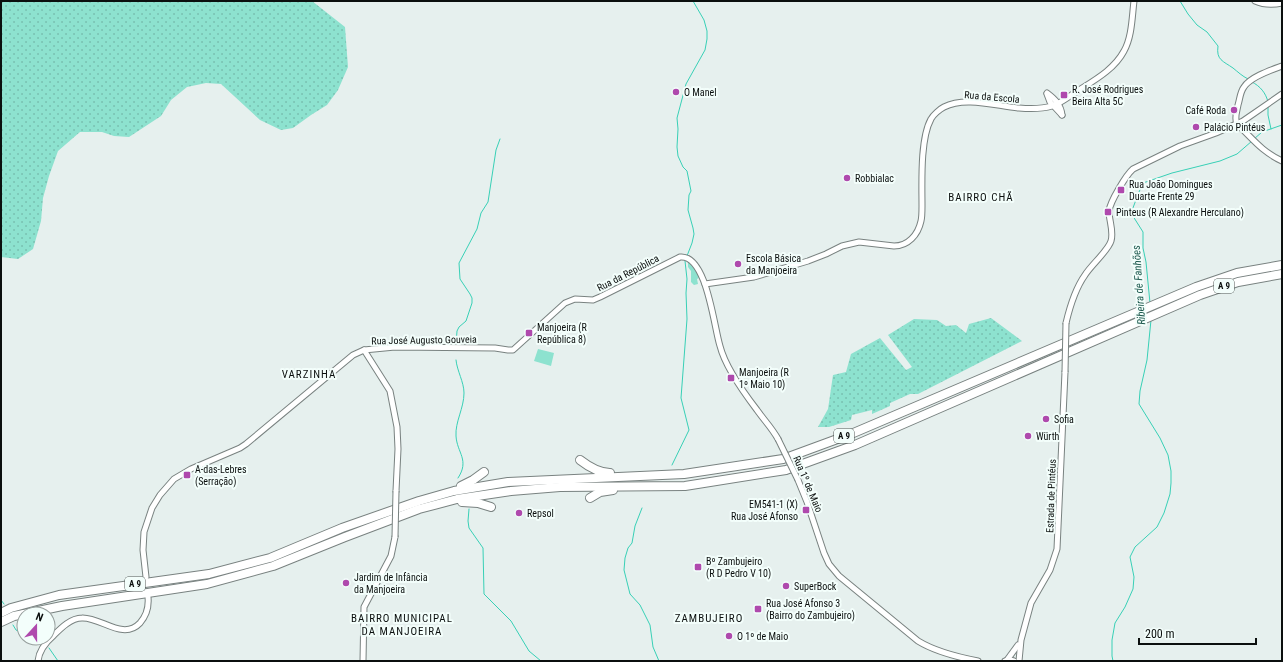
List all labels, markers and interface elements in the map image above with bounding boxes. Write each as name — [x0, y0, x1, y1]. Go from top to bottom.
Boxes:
place label: R. José Rodrigues Beira Alta 5C — [1072, 84, 1144, 107]
marker: O Manel — [671, 87, 681, 97]
place label: O Manel — [684, 87, 716, 98]
street label: Rua da Escola — [964, 89, 1020, 105]
marker: R. José Rodrigues Beira Alta 5C — [1059, 90, 1069, 100]
place label: Café Roda — [1185, 105, 1226, 116]
marker: Café Roda — [1229, 105, 1239, 115]
marker: Palácio Pintéus — [1191, 122, 1201, 132]
place label: Palácio Pintéus — [1204, 122, 1266, 133]
marker: Robbialac — [842, 173, 852, 183]
place label: Robbialac — [855, 173, 894, 184]
place label: Rua João Domingues Duarte Frente 29 — [1129, 179, 1213, 202]
marker: Rua João Domingues Duarte Frente 29 — [1116, 185, 1126, 195]
district label: BAIRRO CHÃ — [948, 191, 1014, 204]
marker: Pinteus (R Alexandre Herculano) — [1103, 207, 1113, 217]
place label: Pinteus (R Alexandre Herculano) — [1116, 207, 1244, 219]
water label: Ribeira de Fanhões — [1130, 245, 1148, 325]
street label: Rua da República — [595, 253, 661, 293]
place label: Escola Básica da Manjoeira — [746, 253, 801, 276]
marker: Escola Básica da Manjoeira — [733, 259, 743, 269]
road number: A 9 — [1214, 279, 1234, 293]
place label: Manjoeira (R República 8) — [537, 322, 588, 346]
marker: Manjoeira (R República 8) — [524, 328, 534, 338]
street label: Rua José Augusto Gouveia — [371, 334, 477, 346]
place label: Manjoeira (R 1º Maio 10) — [739, 367, 790, 391]
district label: VARZINHA — [282, 368, 336, 381]
marker: Manjoeira (R 1º Maio 10) — [726, 373, 736, 383]
marker: Sofia — [1041, 414, 1051, 424]
place label: Sofia — [1054, 414, 1074, 425]
road number: A 9 — [834, 429, 854, 443]
marker: Würth — [1023, 431, 1033, 441]
place label: Würth — [1036, 431, 1060, 442]
street label: Rua 1º de Maio — [791, 454, 825, 514]
street label: Estrada de Pintéus — [1044, 458, 1058, 533]
place label: A-das-Lebres (Serração) — [195, 464, 247, 488]
marker: A-das-Lebres (Serração) — [182, 470, 192, 480]
place label: EM541-1 (X) Rua José Afonso — [731, 499, 798, 522]
marker: EM541-1 (X) Rua José Afonso — [801, 505, 811, 515]
marker: Repsol — [514, 508, 524, 518]
place label: Repsol — [527, 508, 554, 519]
place label: Bº Zambujeiro (R D Pedro V 10) — [706, 556, 771, 580]
marker: Bº Zambujeiro (R D Pedro V 10) — [693, 562, 703, 572]
place label: Jardim de Infância da Manjoeira — [354, 572, 428, 595]
road number: A 9 — [125, 577, 145, 591]
marker: Jardim de Infância da Manjoeira — [341, 578, 351, 588]
marker: SuperBock — [781, 581, 791, 591]
place label: SuperBock — [794, 581, 837, 592]
place label: Rua José Afonso 3 (Bairro do Zambujeiro) — [766, 598, 855, 622]
marker: Rua José Afonso 3 (Bairro do Zambujeiro) — [753, 604, 763, 614]
north arrow — [16, 606, 56, 646]
text: N — [34, 610, 45, 624]
district label: BAIRRO MUNICIPAL DA MANJOEIRA — [351, 612, 453, 638]
district label: ZAMBUJEIRO — [675, 612, 743, 625]
scale bar — [1139, 620, 1256, 646]
text: 200 m — [1145, 627, 1175, 641]
marker: O 1º de Maio — [724, 631, 734, 641]
place label: O 1º de Maio — [737, 631, 788, 642]

